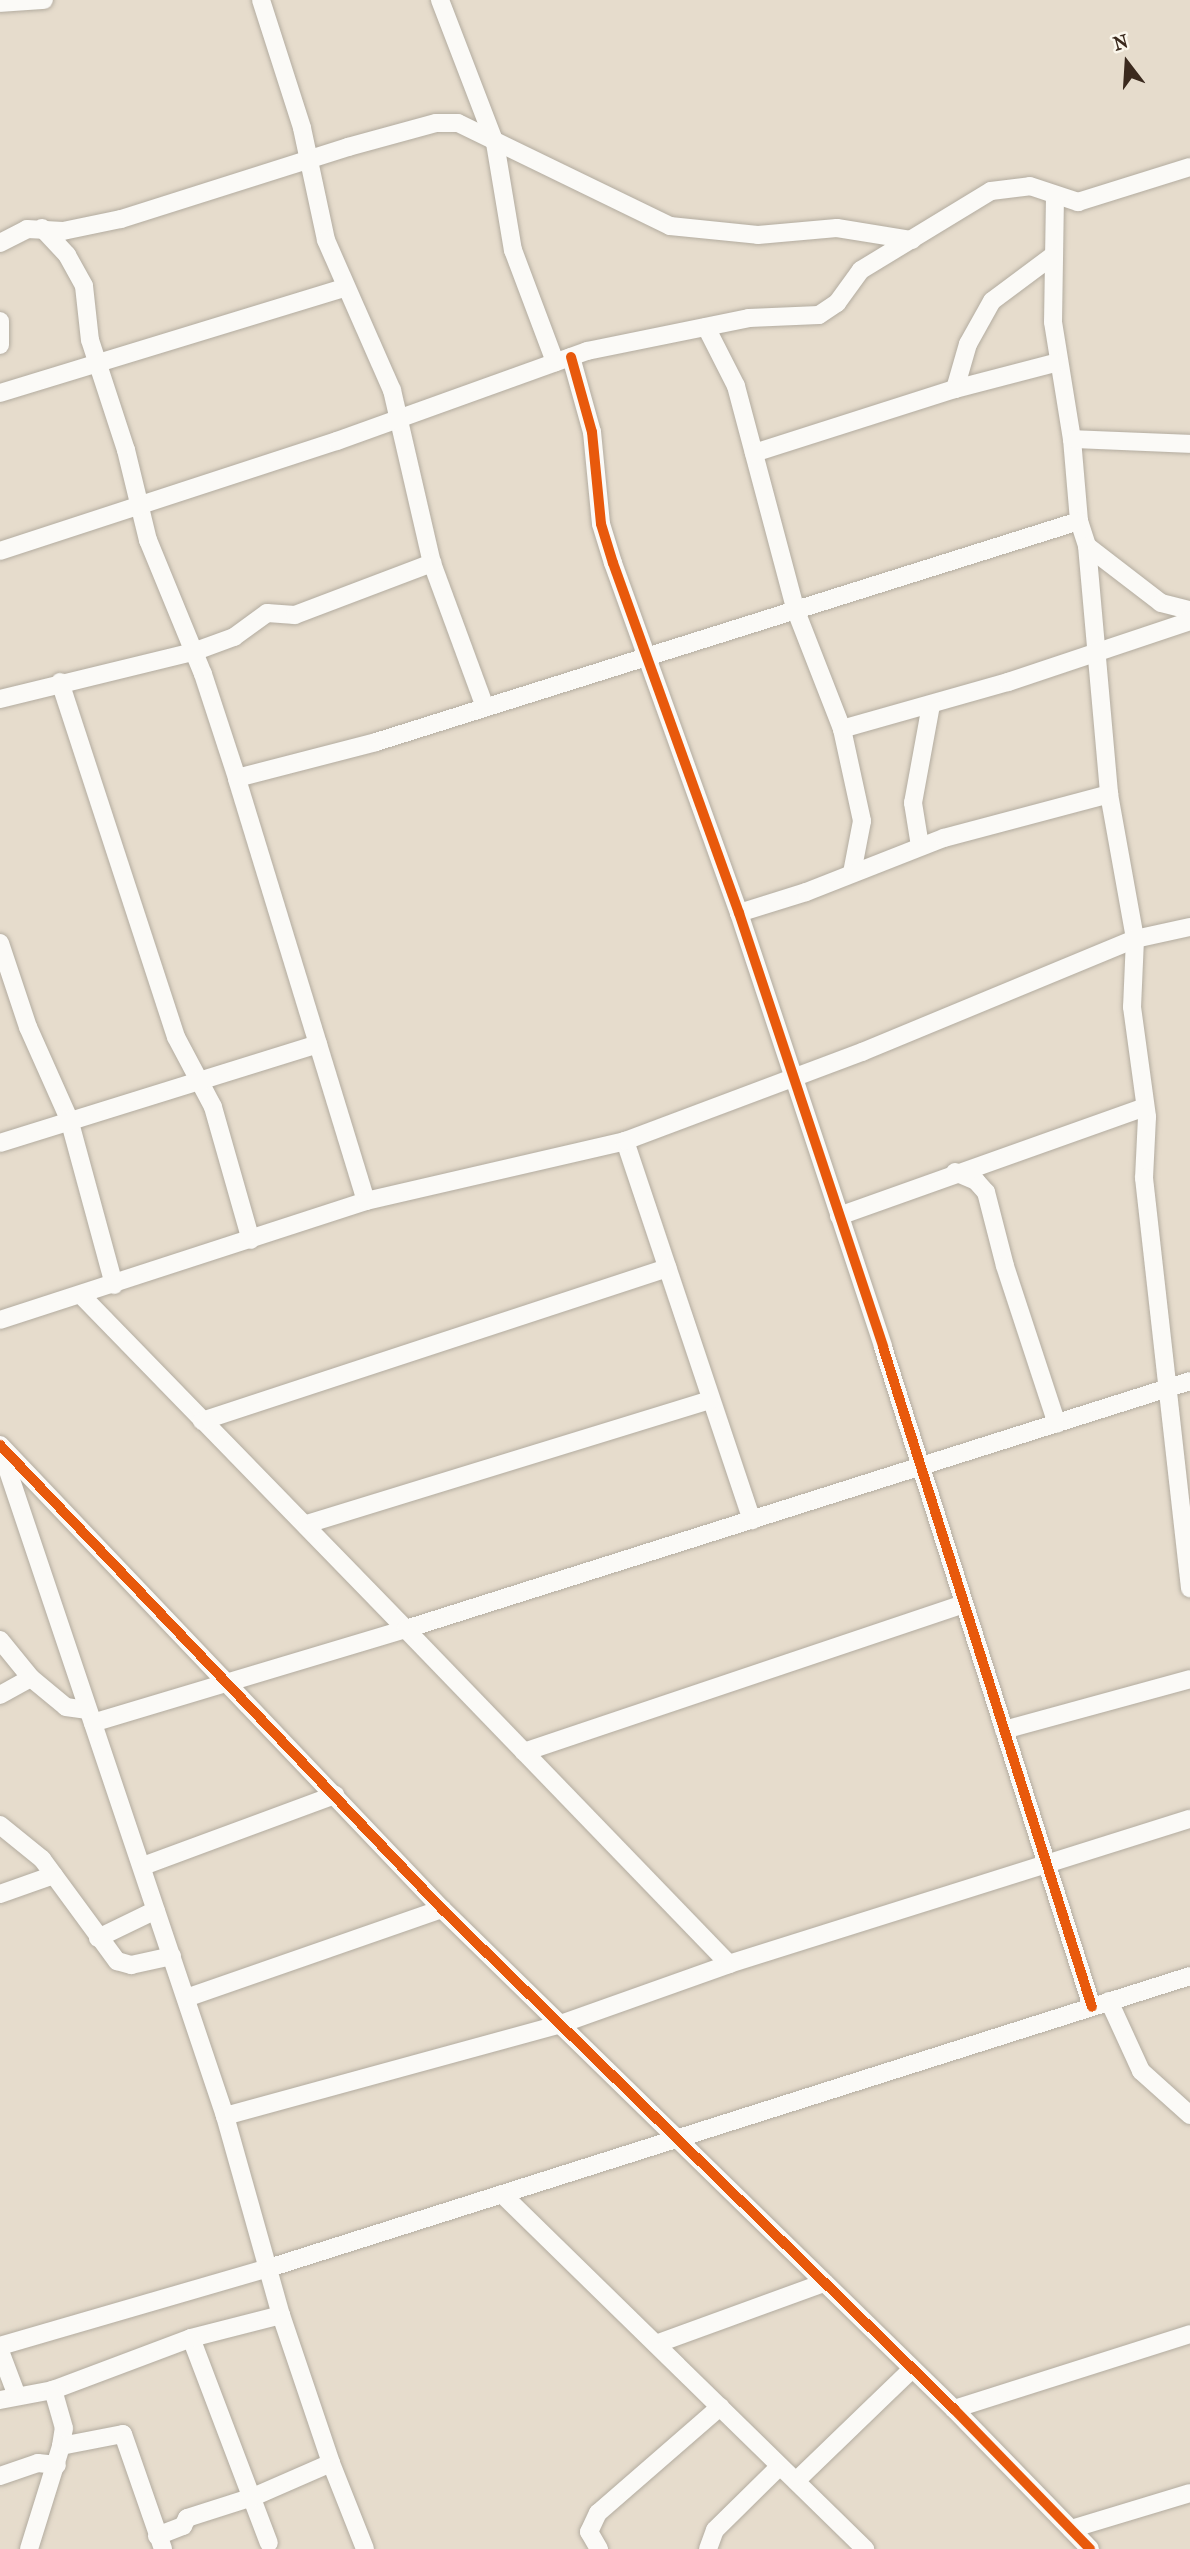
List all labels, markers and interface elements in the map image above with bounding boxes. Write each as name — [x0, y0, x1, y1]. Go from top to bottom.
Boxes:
north arrow — [1092, 28, 1162, 98]
text: N — [1111, 30, 1131, 56]

